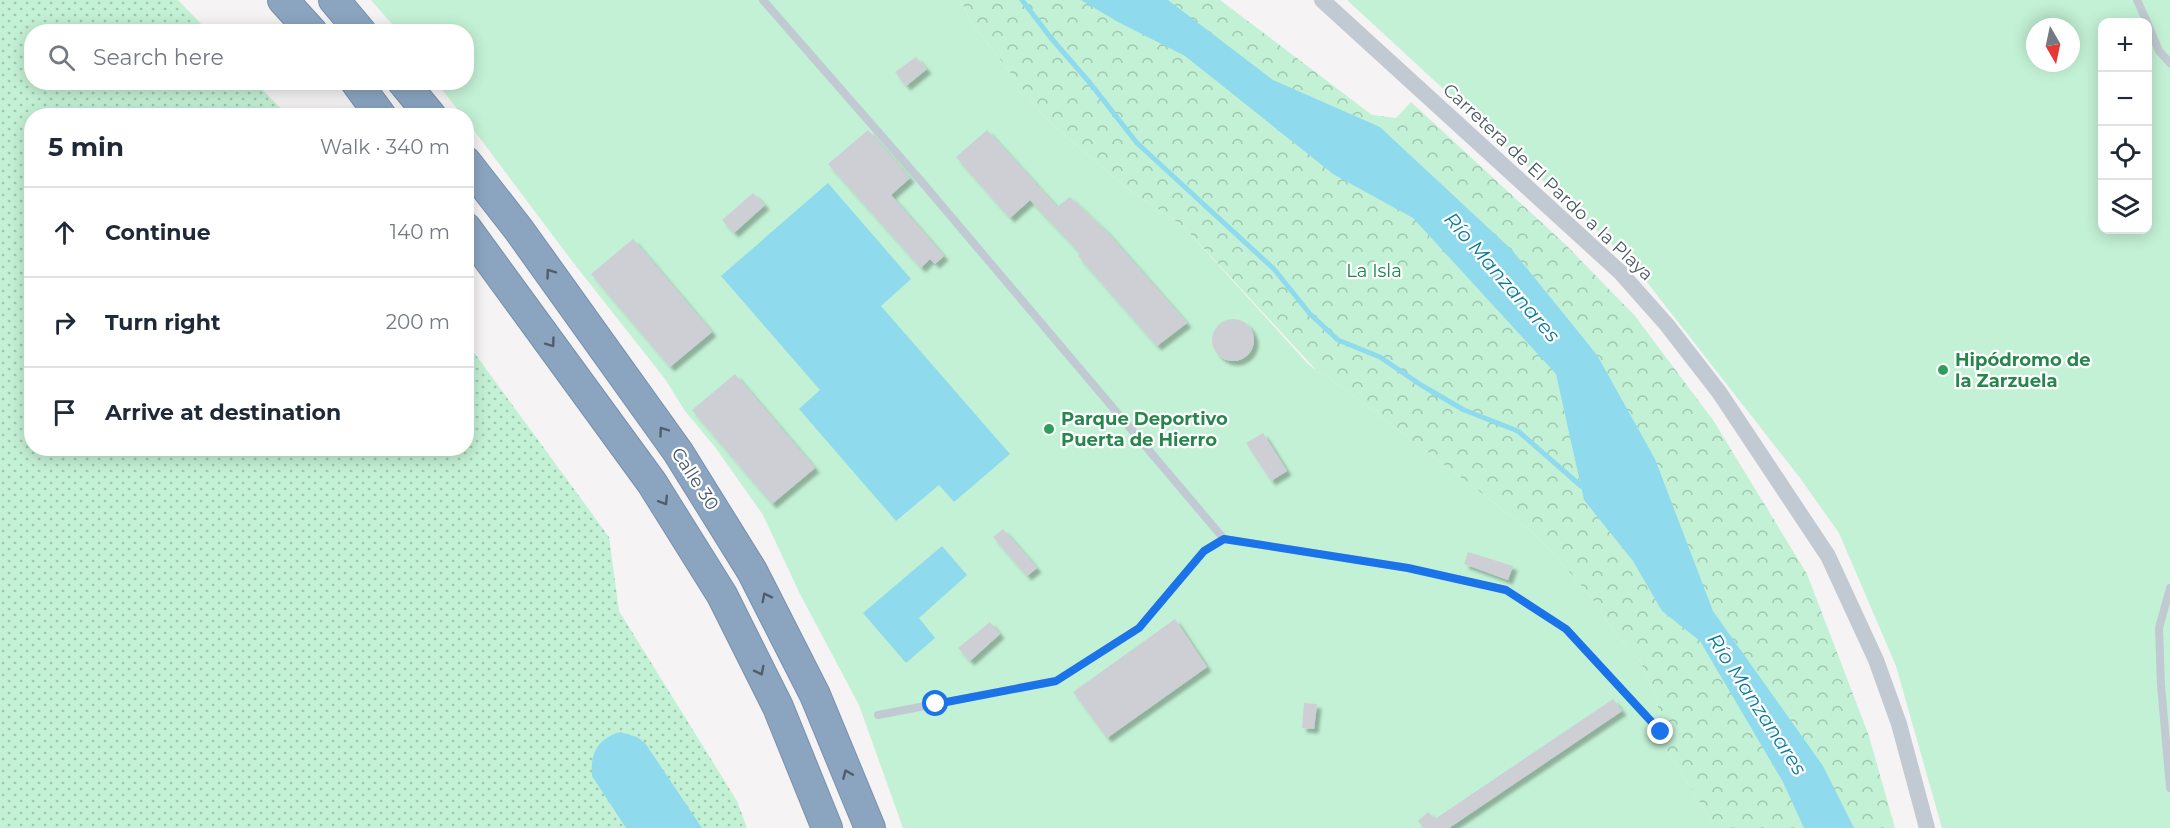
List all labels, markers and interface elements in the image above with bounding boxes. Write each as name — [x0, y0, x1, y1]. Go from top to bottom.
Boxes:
north arrow — [2026, 18, 2080, 72]
map controls — [2098, 18, 2152, 234]
button: + — [2098, 18, 2152, 72]
search box — [24, 24, 474, 90]
icon: search — [45, 41, 78, 74]
text: Search here — [93, 44, 224, 71]
button: − — [2098, 72, 2152, 126]
street label: Carretera de El Pardo a la Playa — [1438, 79, 1658, 285]
button: locate — [2098, 126, 2152, 180]
text: 5 min — [48, 131, 124, 163]
text: Walk · 340 m — [320, 135, 450, 159]
button: layers — [2098, 180, 2152, 234]
water label: Río Manzanares — [1439, 207, 1565, 347]
icon: ahead — [48, 216, 81, 249]
text: Continue — [105, 219, 211, 246]
text: 140 m — [390, 220, 450, 244]
park label: La Isla — [1346, 260, 1402, 282]
one-way arrow — [546, 268, 557, 279]
icon: right — [48, 306, 81, 339]
text: Turn right — [105, 309, 220, 336]
text: 200 m — [386, 310, 450, 334]
one-way arrow — [544, 336, 555, 347]
place label: Hipódromo de la Zarzuela — [1955, 349, 2091, 392]
marker: Hipódromo de la Zarzuela — [1936, 363, 1950, 377]
icon: arrive — [48, 396, 81, 429]
text: Arrive at destination — [105, 399, 341, 426]
place label: Parque Deportivo Puerta de Hierro — [1061, 408, 1228, 451]
marker: Parque Deportivo Puerta de Hierro — [1042, 422, 1056, 436]
one-way arrow — [659, 427, 670, 438]
street label: Calle 30 — [667, 443, 723, 515]
one-way arrow — [657, 495, 668, 506]
one-way arrow — [761, 592, 773, 603]
water label: Río Manzanares — [1702, 629, 1812, 780]
one-way arrow — [753, 665, 764, 675]
route start — [922, 690, 948, 716]
route end — [1647, 718, 1673, 744]
one-way arrow — [842, 769, 854, 780]

